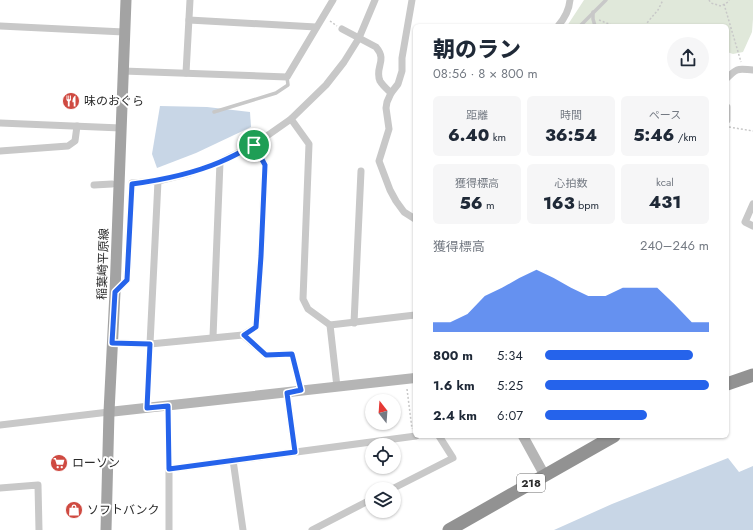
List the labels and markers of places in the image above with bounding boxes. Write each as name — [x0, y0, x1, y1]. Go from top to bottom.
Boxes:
restaurant icon: 味のおぐら — [61, 91, 81, 111]
place label: 味のおぐら — [84, 92, 144, 110]
pin — [237, 128, 271, 162]
supermarket icon: ローソン — [49, 453, 69, 473]
place label: ローソン — [72, 454, 120, 472]
shop icon: ソフトバンク — [64, 500, 84, 520]
place label: ソフトバンク — [87, 501, 160, 519]

